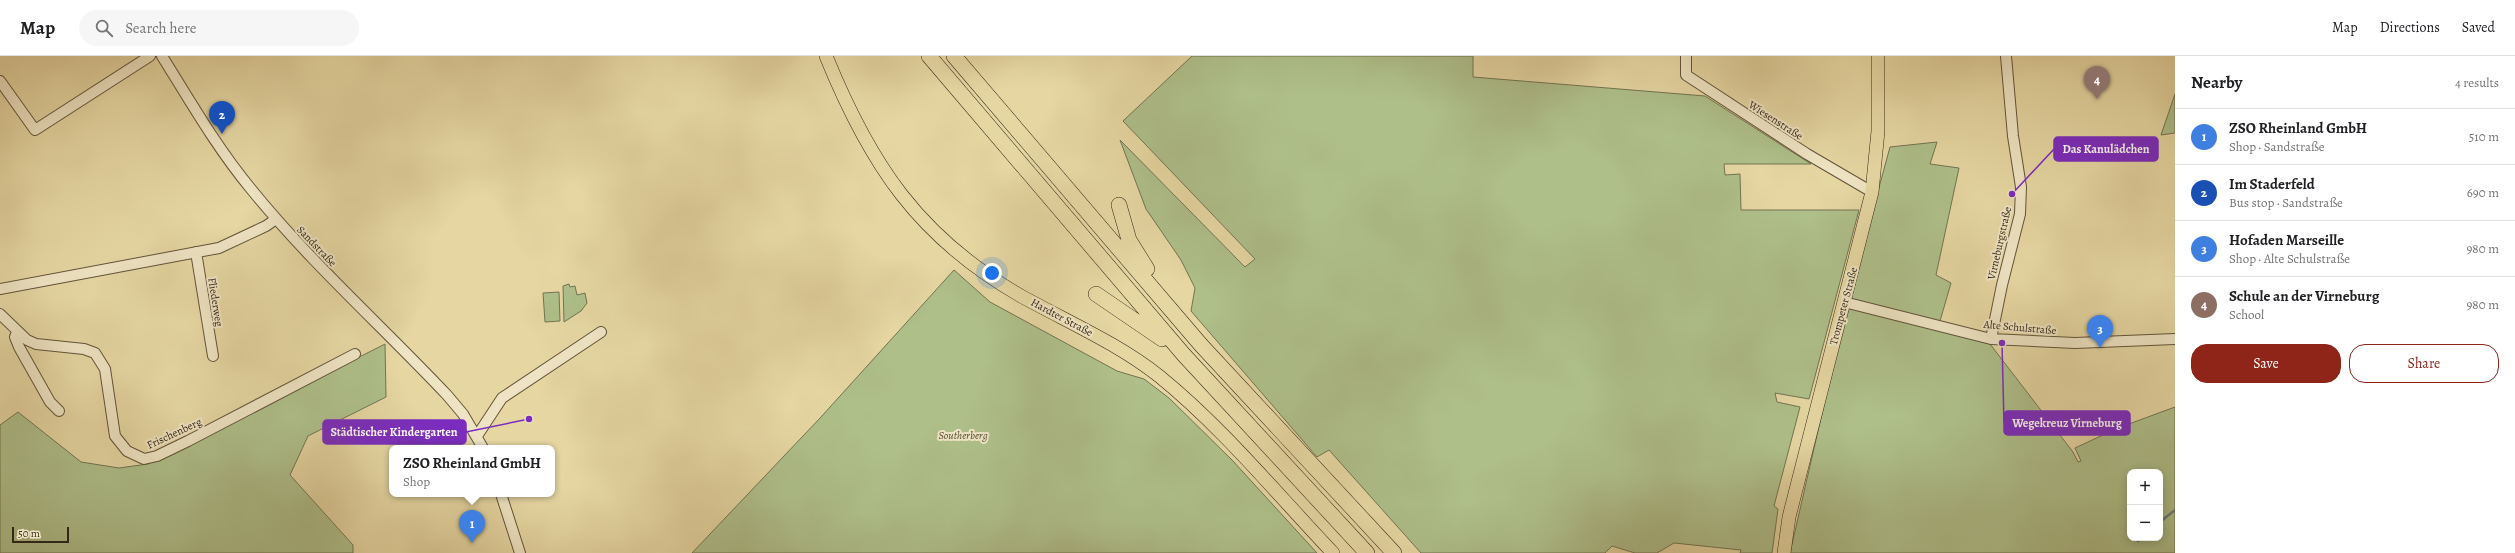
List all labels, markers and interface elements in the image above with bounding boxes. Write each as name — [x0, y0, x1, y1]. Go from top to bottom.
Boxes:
search box — [79, 10, 359, 46]
text: Map — [20, 15, 55, 41]
icon: search — [93, 17, 115, 39]
text: Search here — [125, 18, 197, 38]
text: Map — [2332, 18, 2358, 37]
text: Directions — [2380, 18, 2440, 37]
text: Saved — [2462, 18, 2495, 37]
pin: 4 — [2084, 66, 2110, 99]
text: Nearby — [2191, 71, 2242, 94]
text: 4 results — [2455, 74, 2499, 91]
street label: Wiesenstraße — [1745, 97, 1806, 144]
pin: 2 — [209, 101, 235, 134]
text: ZSO Rheinland GmbH — [2229, 118, 2367, 138]
text: 1 — [2202, 128, 2206, 145]
text: 510 m — [2469, 128, 2499, 145]
callout: Das Kanulädchen — [2054, 137, 2158, 161]
text: Shop · Sandstraße — [2229, 138, 2325, 155]
text: Das Kanulädchen — [2062, 141, 2150, 157]
text: Im Staderfeld — [2229, 174, 2315, 194]
text: 2 — [2201, 184, 2207, 201]
text: 690 m — [2467, 184, 2499, 201]
text: Bus stop · Sandstraße — [2229, 194, 2343, 211]
street label: Virneburgstraße — [1984, 205, 2015, 282]
street label: Sandstraße — [293, 223, 340, 270]
text: Hofaden Marseille — [2229, 230, 2344, 250]
text: 3 — [2201, 240, 2207, 257]
text: 980 m — [2466, 240, 2499, 257]
text: Shop · Alte Schulstraße — [2229, 250, 2350, 267]
your location — [982, 263, 1002, 283]
street label: Trompeter Straße — [1826, 265, 1861, 347]
street label: Fliederweg — [204, 276, 227, 328]
text: Schule an der Virneburg — [2229, 286, 2379, 306]
street label: Hardter Straße — [1028, 295, 1095, 340]
text: 4 — [2201, 296, 2207, 313]
text: 980 m — [2466, 296, 2499, 313]
text: School — [2229, 306, 2264, 323]
pin: 3 — [2087, 315, 2113, 348]
street label: Alte Schulstraße — [1982, 317, 2057, 338]
button: Save — [2191, 344, 2341, 383]
button: Share — [2349, 344, 2499, 383]
callout: Wegekreuz Virneburg — [2004, 411, 2130, 435]
street label: Frischenberg — [144, 414, 205, 453]
text: Wegekreuz Virneburg — [2011, 415, 2123, 431]
callout: Städtischer Kindergarten — [323, 420, 466, 444]
text: Städtischer Kindergarten — [330, 424, 458, 440]
park label: Southerberg — [938, 428, 988, 443]
popup — [389, 445, 555, 497]
text: ZSO Rheinland GmbH — [403, 453, 541, 473]
map controls — [2127, 469, 2163, 541]
button: + — [2127, 469, 2163, 505]
text: Shop — [403, 473, 430, 490]
button: − — [2127, 505, 2163, 541]
pin: 1 — [459, 510, 485, 543]
scale bar — [12, 525, 69, 544]
text: 50 m — [18, 526, 40, 541]

